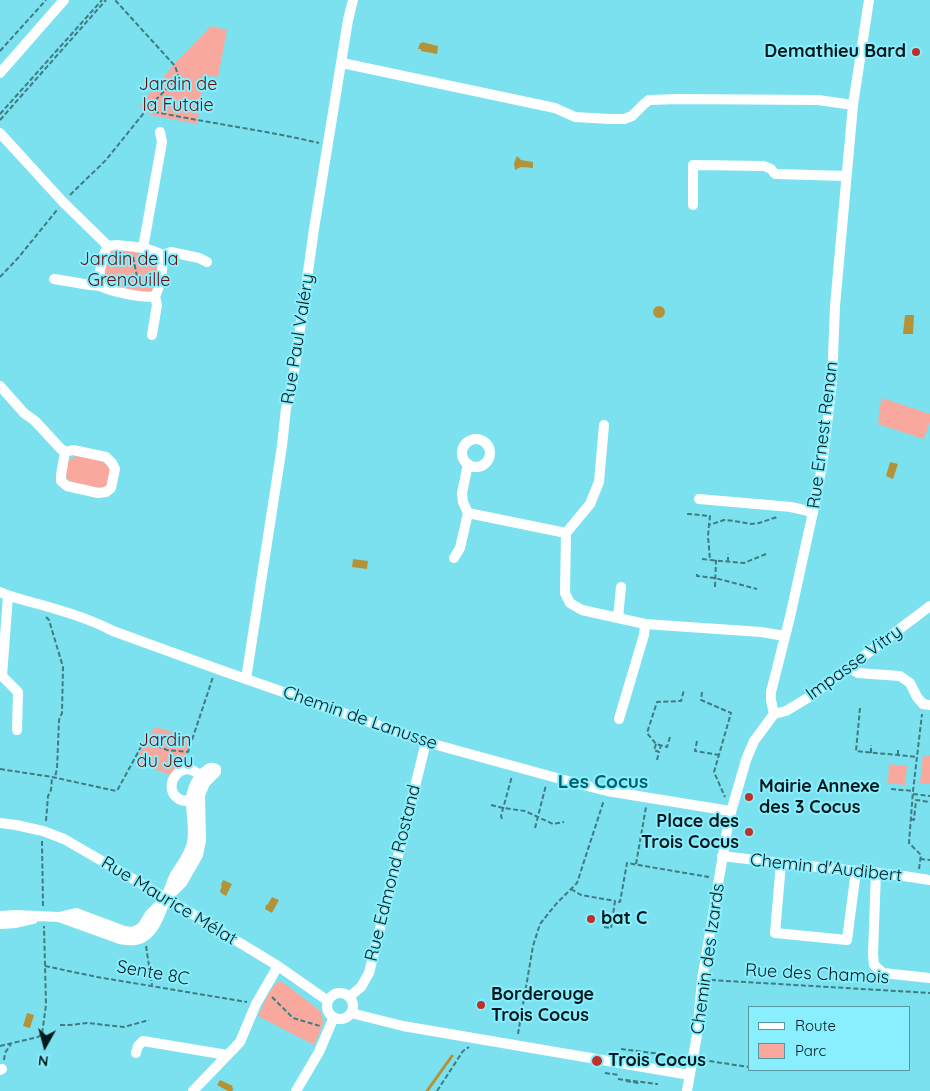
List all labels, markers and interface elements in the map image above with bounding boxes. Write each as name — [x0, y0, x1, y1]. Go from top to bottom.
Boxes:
place label: Demathieu Bard — [764, 41, 906, 63]
marker: Demathieu Bard — [910, 46, 922, 58]
park label: Jardin de la Futaie — [139, 74, 217, 116]
park label: Jardin de la Grenouille — [80, 249, 178, 292]
street label: Rue Paul Valéry — [277, 272, 319, 406]
street label: Rue Ernest Renan — [803, 360, 843, 510]
street label: Impasse Vitry — [802, 621, 906, 705]
street label: Chemin de Lanusse — [280, 681, 440, 755]
park label: Jardin du Jeu — [136, 730, 194, 772]
district label: Les Cocus — [558, 771, 648, 793]
place label: Mairie Annexe des 3 Cocus — [759, 776, 880, 819]
street label: Rue Edmond Rostand — [361, 782, 425, 964]
marker: Mairie Annexe des 3 Cocus — [743, 791, 755, 803]
place label: Place des Trois Cocus — [641, 811, 739, 854]
marker: Place des Trois Cocus — [743, 826, 755, 838]
street label: Chemin d'Audibert — [749, 849, 903, 887]
street label: Rue Maurice Mélat — [97, 852, 241, 950]
street label: Chemin des Izards — [687, 882, 729, 1036]
place label: bat C — [601, 908, 647, 930]
marker: bat C — [585, 913, 597, 925]
street label: Sente 8C — [115, 956, 191, 990]
street label: Rue des Chamois — [744, 959, 890, 989]
place label: Borderouge Trois Cocus — [491, 984, 594, 1026]
marker: Borderouge Trois Cocus — [475, 999, 487, 1011]
legend — [748, 1006, 910, 1071]
text: Route — [795, 1016, 836, 1035]
north arrow — [20, 1021, 70, 1071]
text: Parc — [795, 1041, 826, 1060]
place label: Trois Cocus — [608, 1050, 706, 1072]
text: N — [37, 1051, 49, 1070]
marker: Trois Cocus — [590, 1054, 604, 1068]

